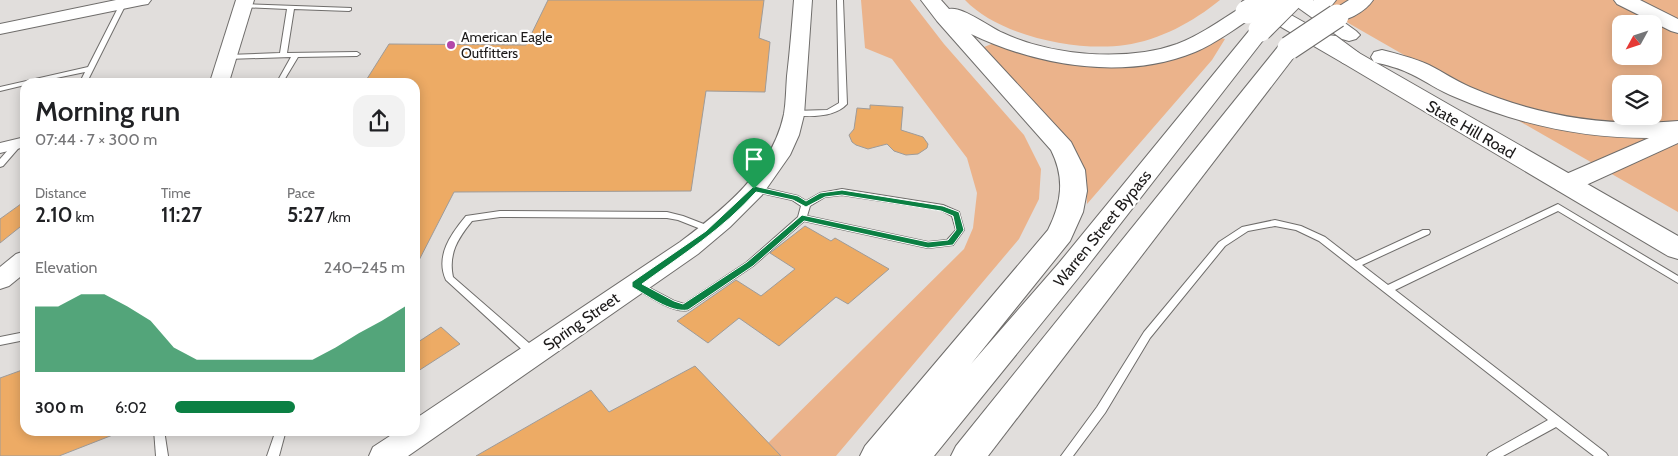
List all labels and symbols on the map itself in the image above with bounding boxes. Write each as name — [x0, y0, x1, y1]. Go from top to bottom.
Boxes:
north arrow — [1612, 15, 1662, 65]
place label: American Eagle Outfitters — [461, 28, 552, 62]
marker: American Eagle Outfitters — [445, 39, 457, 51]
street label: State Hill Road — [1423, 96, 1519, 163]
pin — [733, 138, 775, 189]
street label: Warren Street Bypass — [1049, 166, 1156, 291]
street label: Spring Street — [540, 288, 623, 355]

